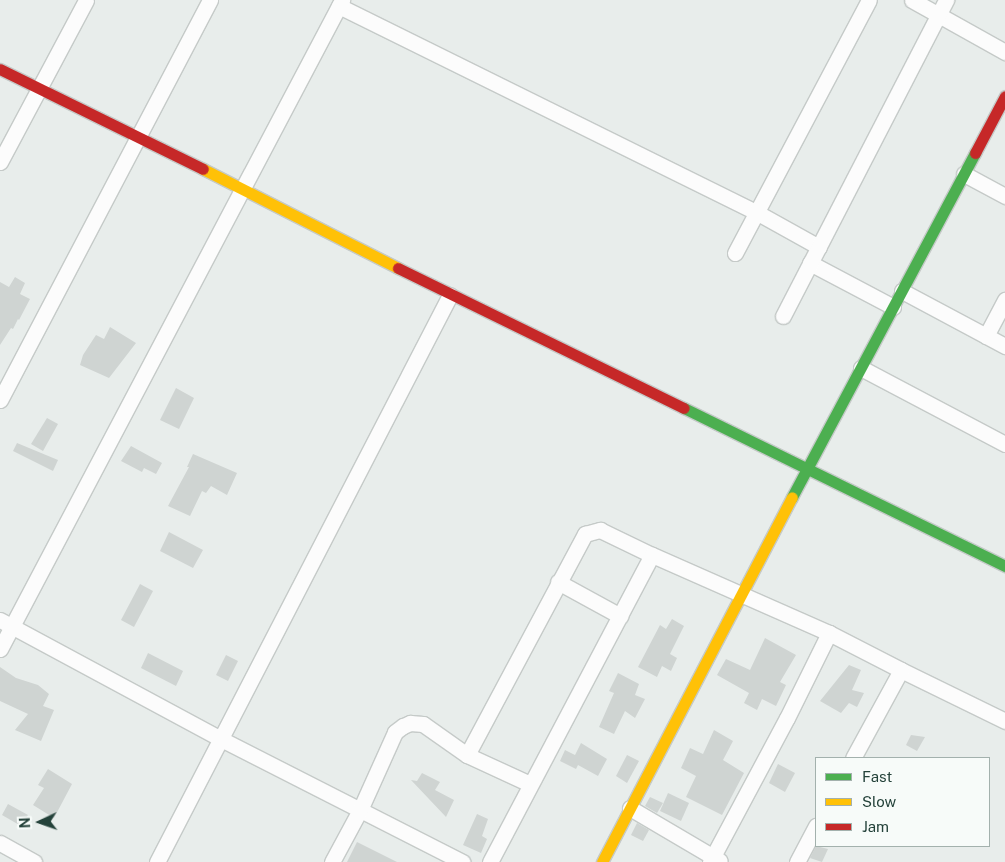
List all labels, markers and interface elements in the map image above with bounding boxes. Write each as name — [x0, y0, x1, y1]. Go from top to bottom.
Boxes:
legend — [815, 757, 990, 847]
text: Fast — [862, 768, 892, 785]
text: Slow — [862, 793, 896, 810]
north arrow — [15, 797, 65, 847]
text: N — [17, 817, 33, 829]
text: Jam — [862, 818, 889, 835]

